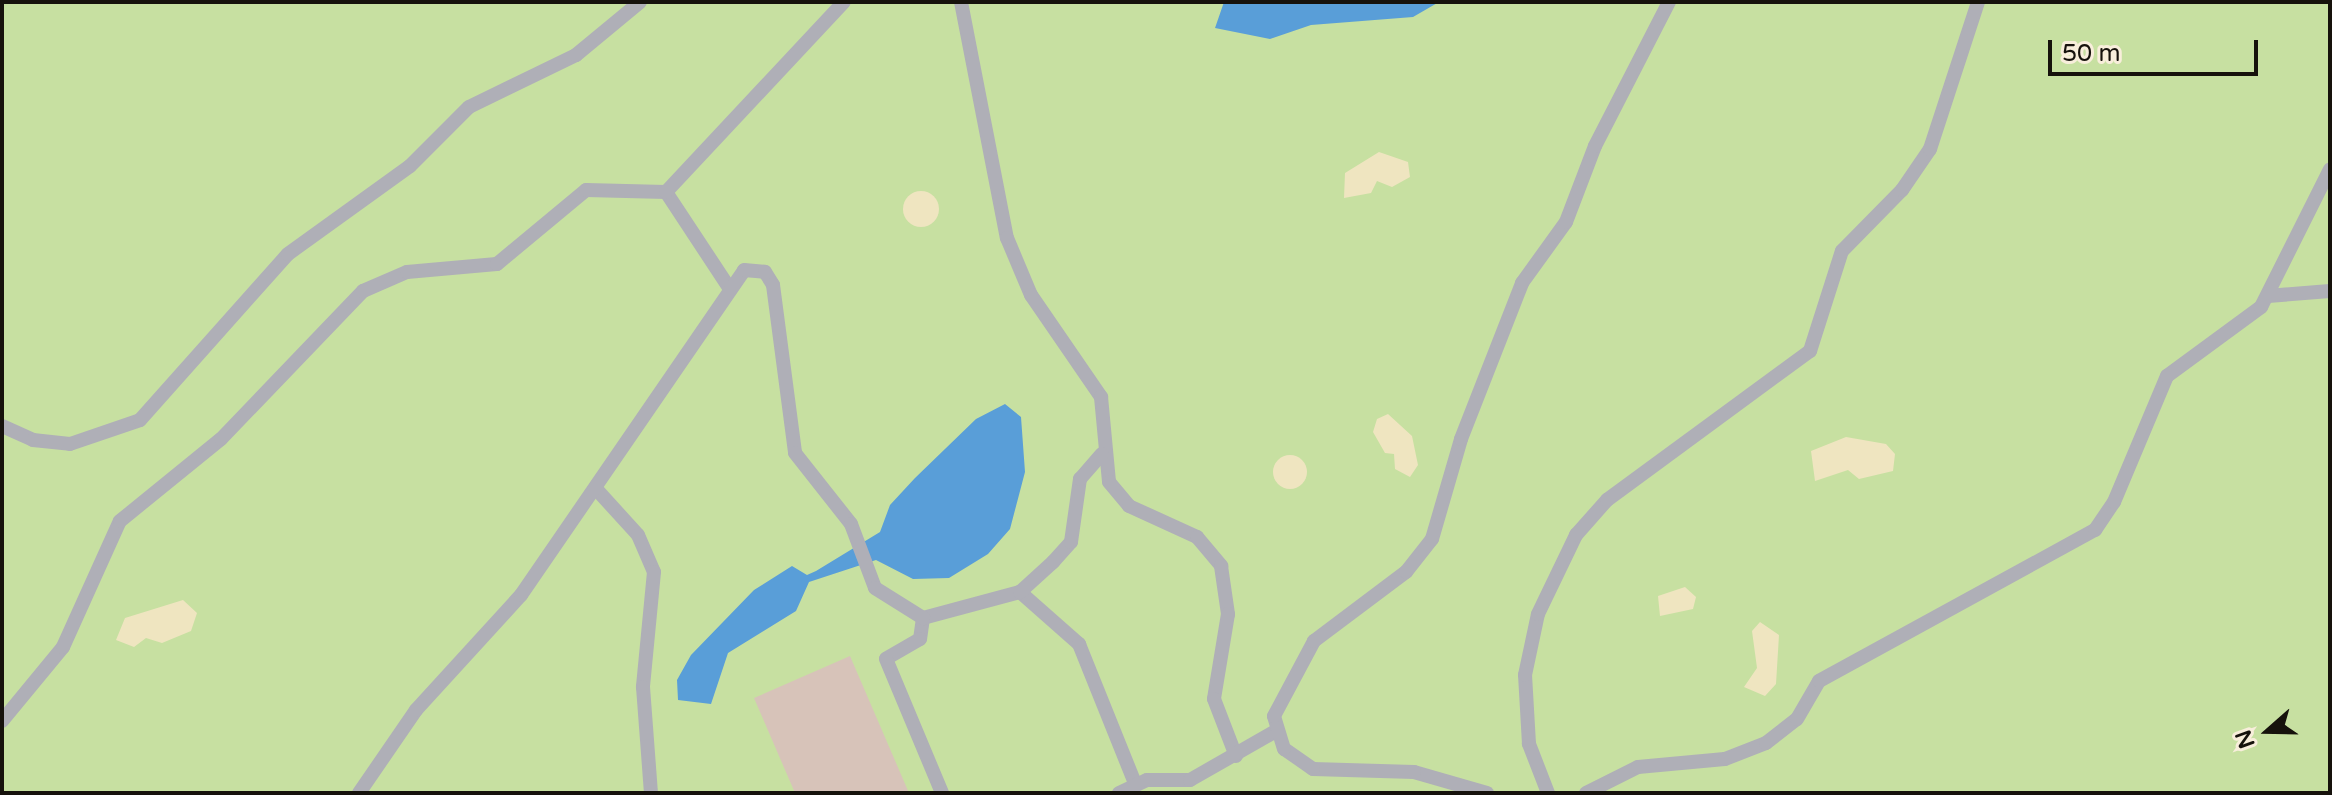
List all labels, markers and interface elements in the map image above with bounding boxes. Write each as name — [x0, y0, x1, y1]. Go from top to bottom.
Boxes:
scale bar — [2052, 24, 2262, 74]
text: 50 m — [2062, 39, 2120, 68]
north arrow — [2228, 691, 2308, 771]
text: N — [2230, 726, 2261, 752]

